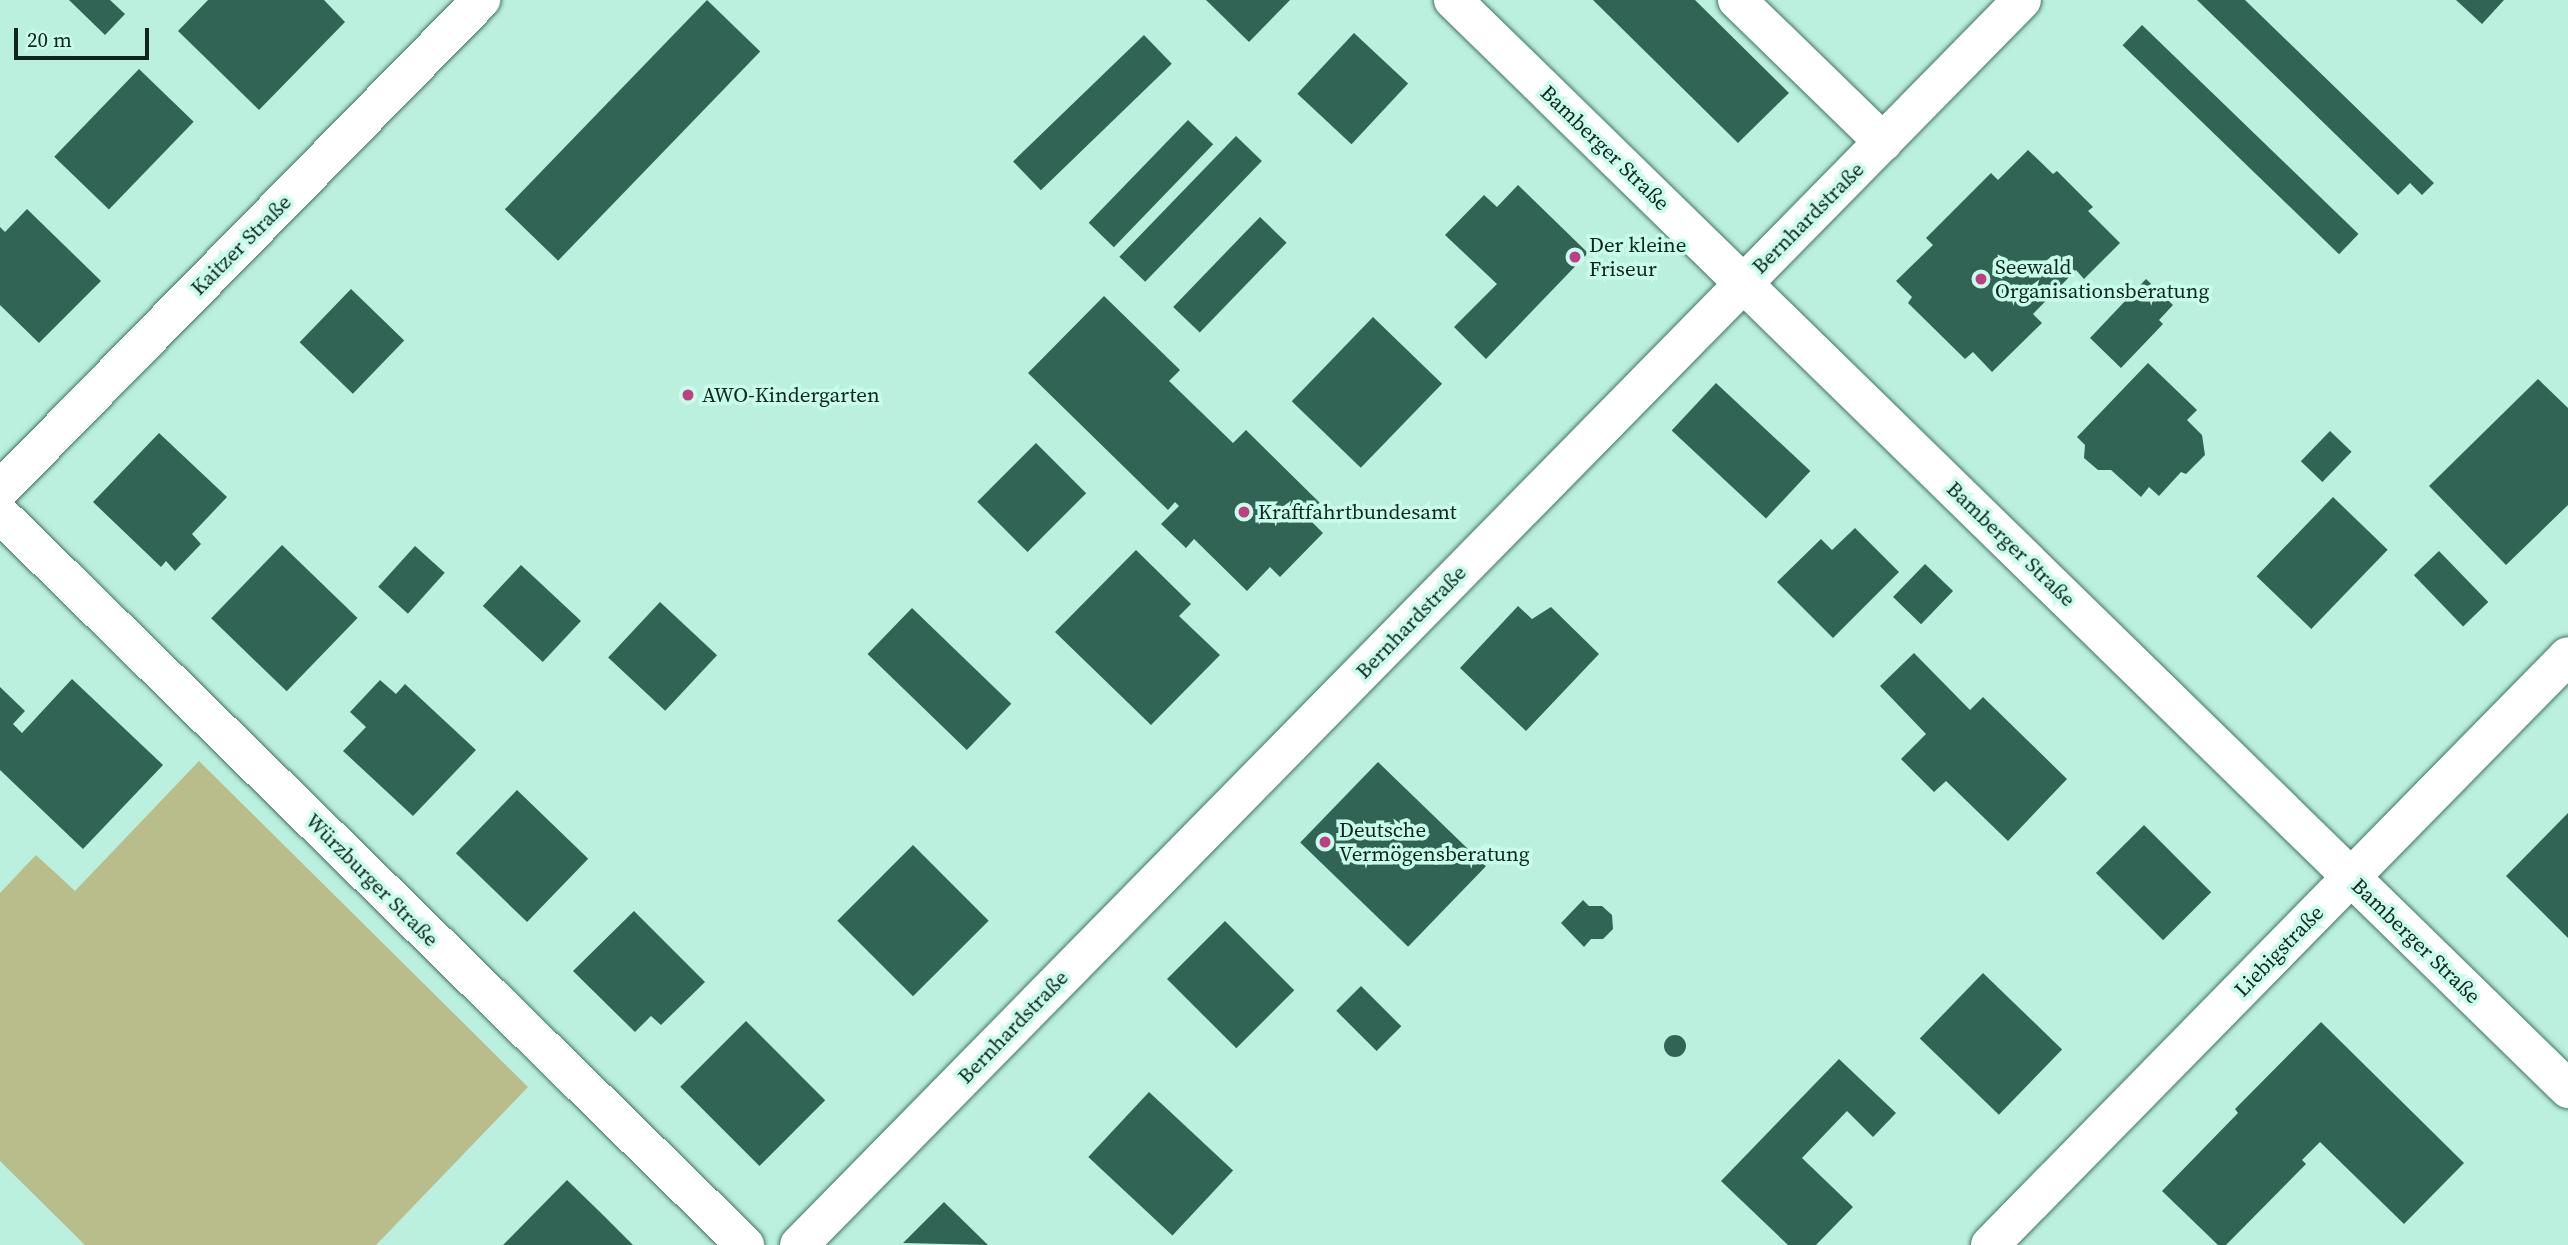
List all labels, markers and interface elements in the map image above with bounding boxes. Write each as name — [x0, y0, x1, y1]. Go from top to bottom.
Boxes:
scale bar — [18, 14, 152, 58]
text: 20 m — [27, 25, 72, 54]
street label: Bamberger Straße — [1535, 80, 1675, 216]
street label: Bernhardstraße — [1747, 157, 1869, 279]
street label: Kaitzer Straße — [186, 190, 296, 300]
place label: Der kleine Friseur — [1589, 232, 1687, 282]
marker: Der kleine Friseur — [1567, 249, 1583, 265]
place label: Seewald Organisationsberatung — [1995, 254, 2209, 304]
marker: Seewald Organisationsberatung — [1973, 271, 1989, 287]
place label: AWO-Kindergarten — [702, 382, 880, 408]
marker: AWO-Kindergarten — [680, 387, 696, 403]
street label: Bamberger Straße — [1941, 476, 2081, 612]
place label: Kraftfahrtbundesamt — [1258, 499, 1457, 525]
marker: Kraftfahrtbundesamt — [1236, 504, 1252, 520]
street label: Bernhardstraße — [1351, 560, 1471, 684]
street label: Würzburger Straße — [300, 808, 444, 952]
place label: Deutsche Vermögensberatung — [1339, 817, 1530, 867]
marker: Deutsche Vermögensberatung — [1317, 834, 1333, 850]
street label: Bamberger Straße — [2346, 873, 2486, 1009]
street label: Liebigstraße — [2229, 900, 2329, 1002]
street label: Bernhardstraße — [953, 965, 1073, 1089]

